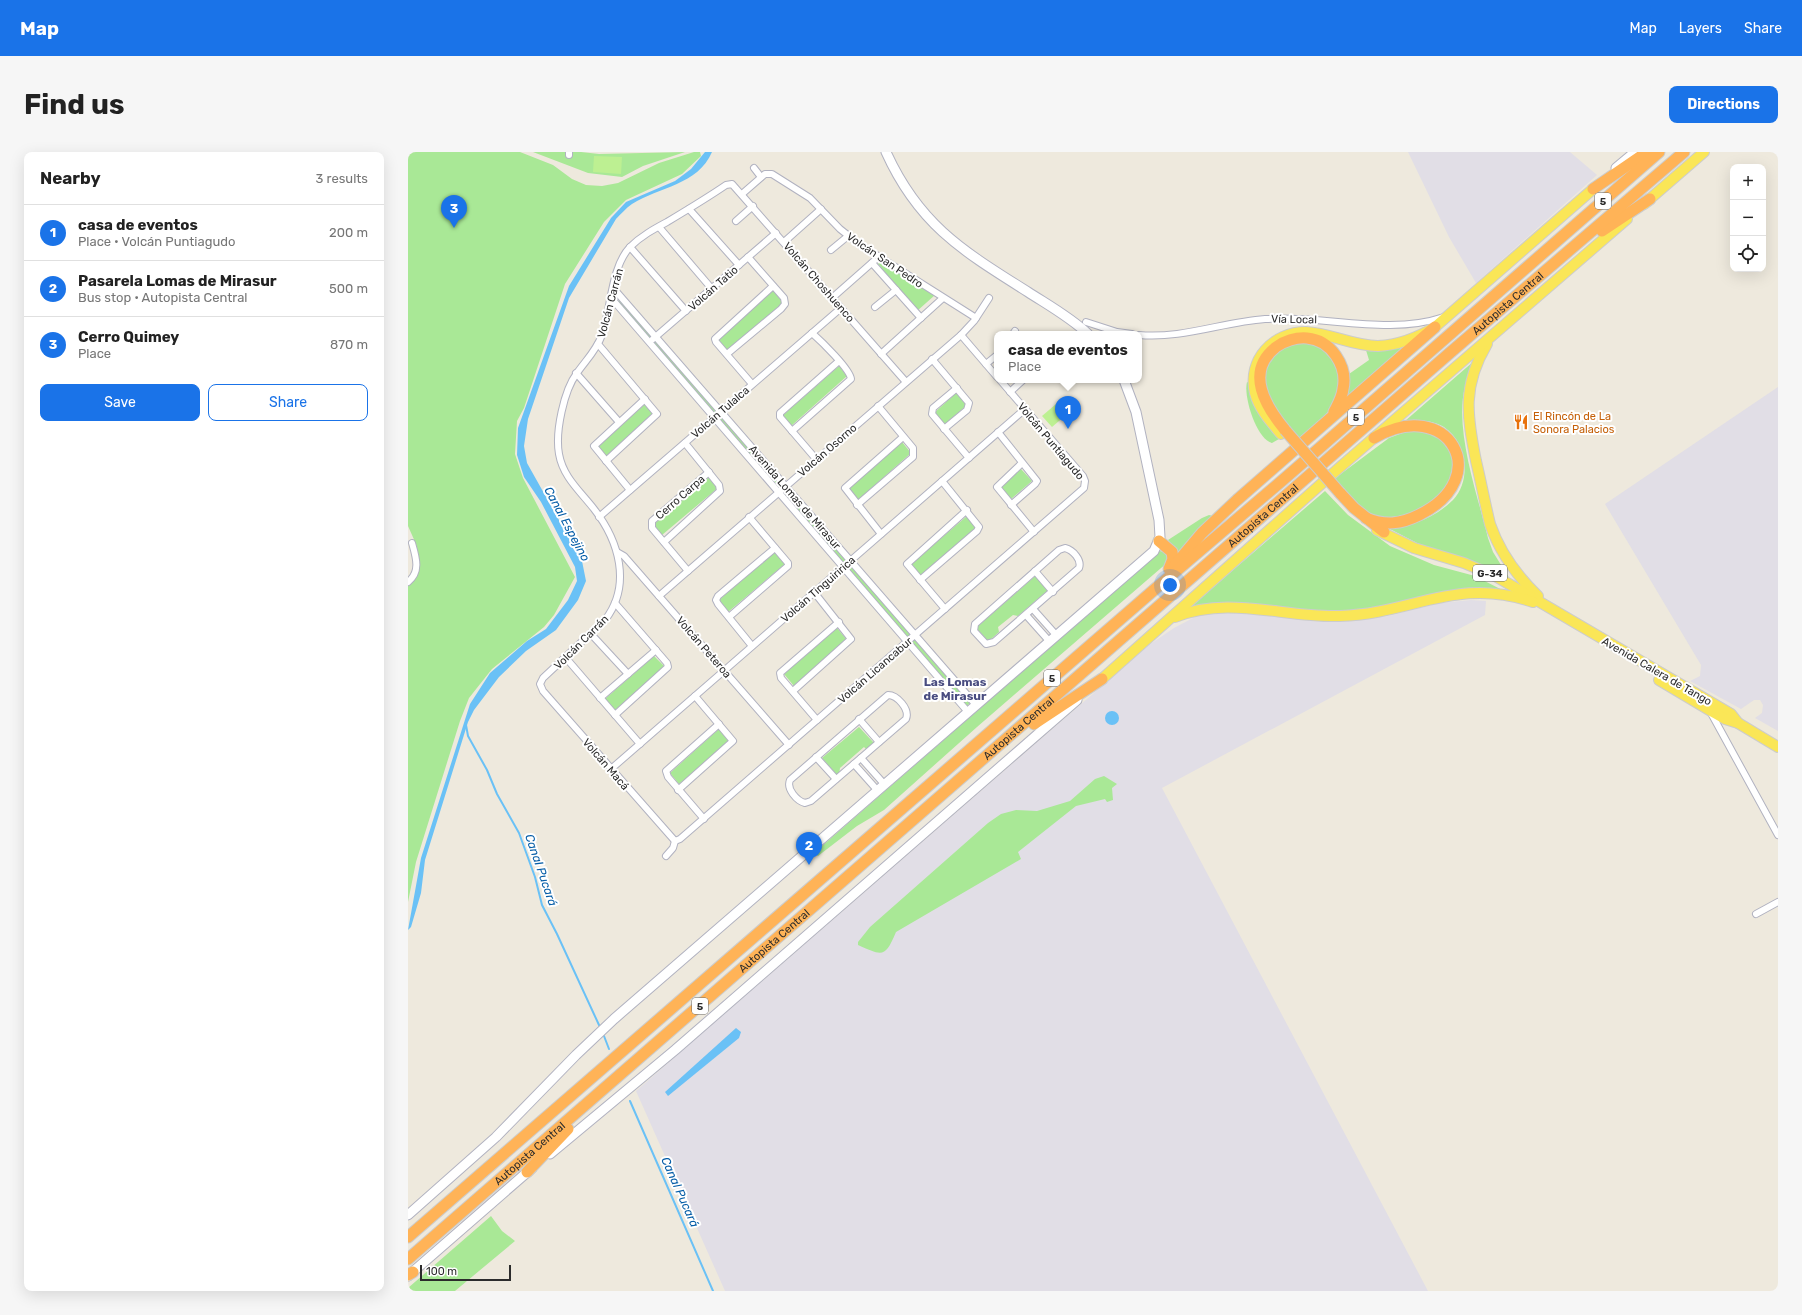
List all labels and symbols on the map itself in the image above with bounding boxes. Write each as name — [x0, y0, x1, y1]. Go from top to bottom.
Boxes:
road number: 5 — [1595, 193, 1611, 209]
pin: 3 — [441, 195, 467, 228]
street label: Volcán San Pedro — [844, 230, 925, 291]
street label: Volcán Choshuenco — [780, 240, 857, 325]
street label: Volcán Tatio — [686, 263, 741, 313]
street label: Volcán Carrán — [595, 267, 626, 339]
street label: Autopista Central — [1470, 269, 1546, 338]
street label: Vía Local — [1271, 313, 1317, 326]
street label: Volcán Tulalca — [689, 384, 752, 441]
pin: 1 — [1055, 396, 1081, 429]
street label: Volcán Puntiagudo — [1015, 400, 1087, 482]
road number: 5 — [1348, 409, 1364, 425]
place label: El Rincón de La Sonora Palacios — [1533, 410, 1615, 436]
restaurant icon: El Rincón de La Sonora Palacios — [1512, 413, 1530, 431]
street label: Volcán Osorno — [795, 421, 859, 479]
street label: Avenida Lomas de Mirasur — [746, 443, 844, 553]
street label: Cerro Carpa — [653, 472, 708, 522]
street label: Autopista Central — [1225, 481, 1301, 550]
water label: Canal Espejino — [541, 484, 593, 564]
street label: Volcán Tinguiririca — [779, 554, 858, 625]
road number: G-34 — [1473, 565, 1507, 581]
your location — [1160, 575, 1180, 595]
street label: Volcán Carrán — [551, 612, 611, 672]
street label: Volcán Peteroa — [673, 614, 734, 681]
street label: Volcán Licancabur — [835, 634, 916, 706]
street label: Avenida Calera de Tango — [1599, 635, 1714, 708]
road number: 5 — [1044, 670, 1060, 686]
district label: Las Lomas de Mirasur — [924, 675, 987, 703]
street label: Autopista Central — [981, 694, 1057, 763]
street label: Volcán Macá — [580, 736, 632, 793]
water label: Canal Pucará — [522, 832, 560, 908]
pin: 2 — [796, 832, 822, 865]
street label: Autopista Central — [736, 907, 812, 975]
road number: 5 — [692, 998, 708, 1014]
street label: Autopista Central — [492, 1119, 568, 1188]
water label: Canal Pucará — [658, 1155, 702, 1229]
scale bar — [420, 1263, 511, 1282]

